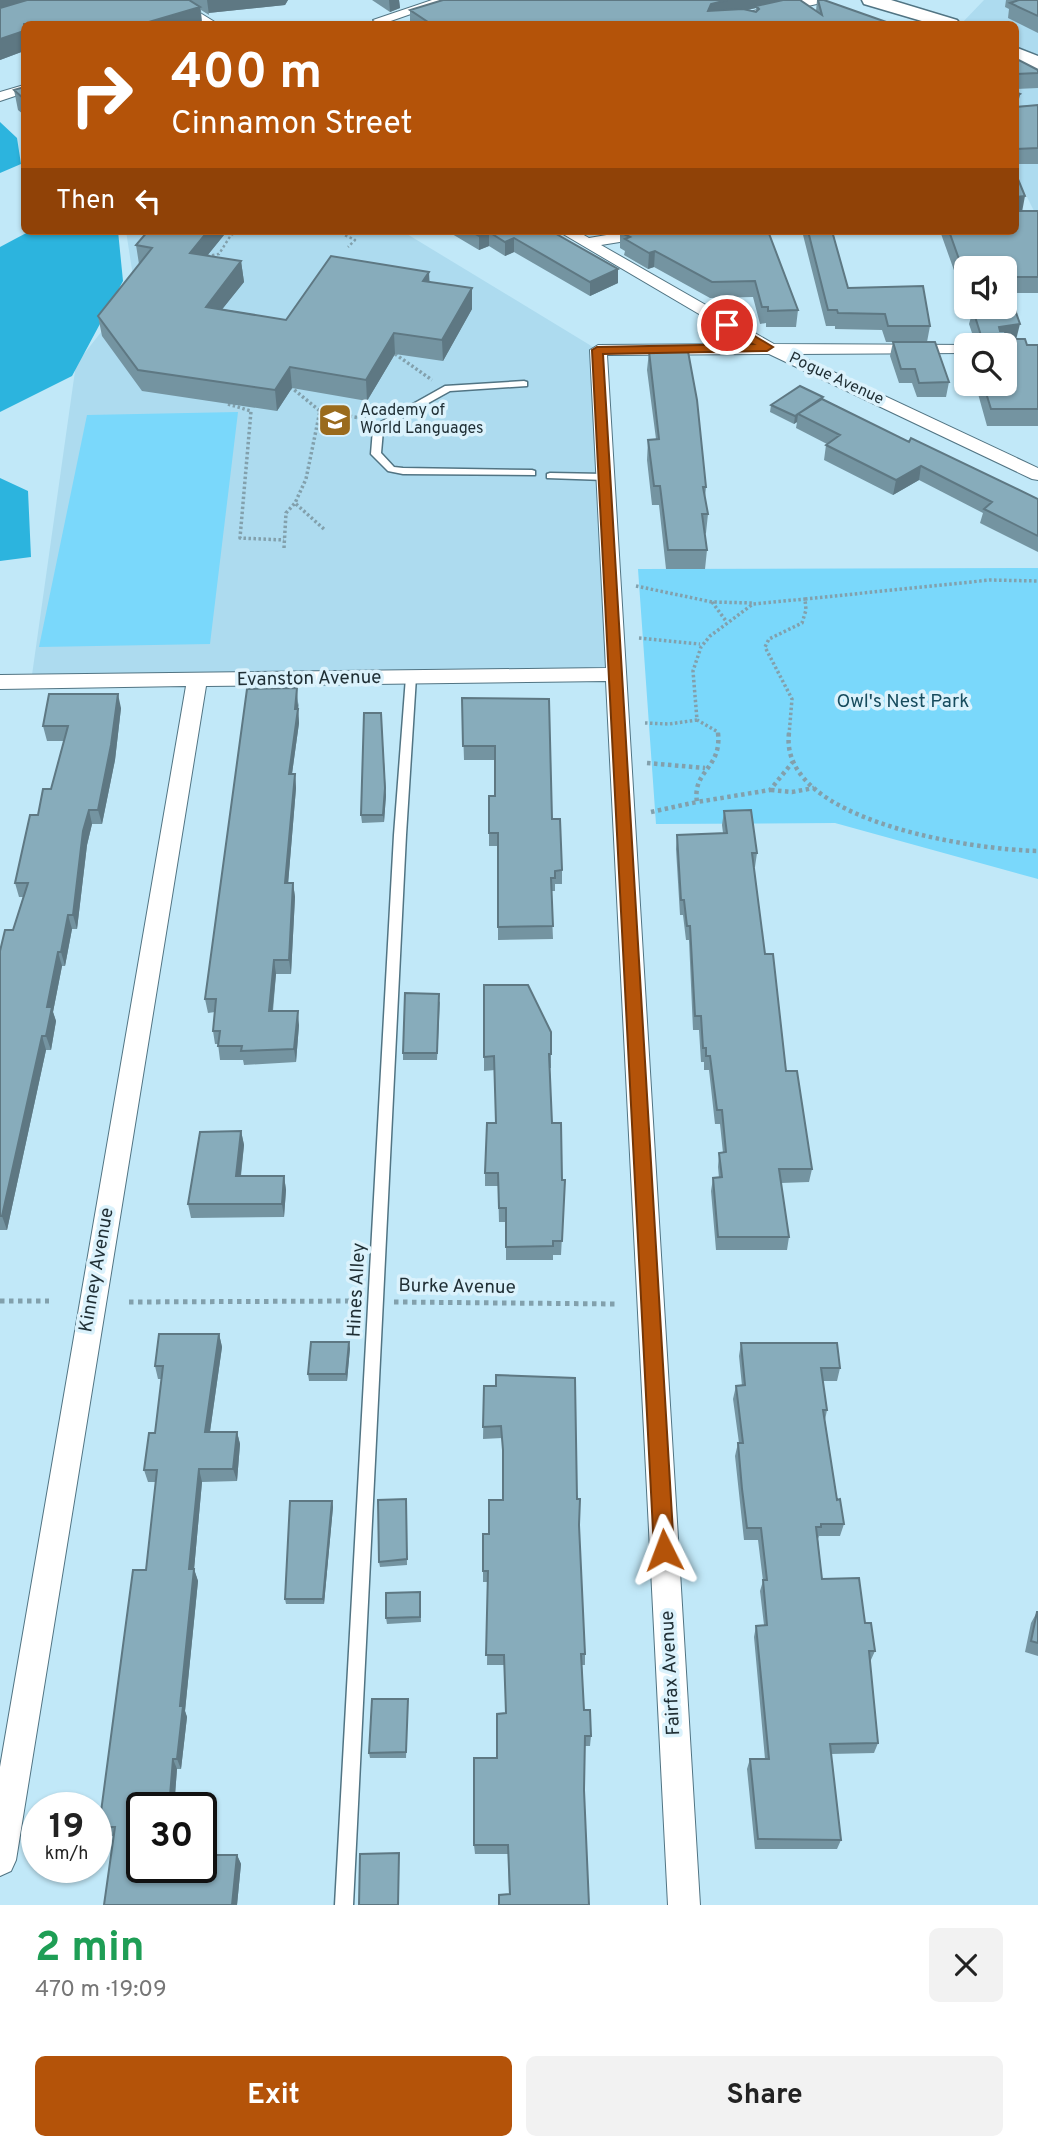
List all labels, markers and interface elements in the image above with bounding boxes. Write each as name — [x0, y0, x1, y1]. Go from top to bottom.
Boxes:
text: 400 m — [171, 44, 322, 106]
icon: right — [56, 49, 147, 140]
text: Cinnamon Street — [171, 105, 413, 145]
icon: left — [129, 182, 167, 220]
text: Then — [56, 185, 115, 218]
map controls — [954, 256, 1017, 396]
button: sound — [954, 256, 1017, 319]
pin — [697, 295, 757, 355]
icon: arrive — [708, 306, 746, 344]
button: search — [954, 333, 1017, 396]
street label: Pogue Avenue — [785, 348, 887, 410]
school or university icon: Academy of World Languages — [316, 401, 354, 439]
place label: Academy of World Languages — [360, 401, 484, 439]
street label: Evanston Avenue — [236, 666, 382, 692]
park label: Owl's Nest Park — [837, 690, 969, 714]
street label: Kinney Avenue — [74, 1206, 120, 1334]
street label: Hines Alley — [343, 1242, 371, 1338]
street label: Burke Avenue — [398, 1274, 516, 1300]
position arrow — [627, 1513, 701, 1587]
street label: Fairfax Avenue — [656, 1610, 686, 1736]
speed limit sign: 30 — [126, 1792, 217, 1883]
text: 19 — [49, 1806, 84, 1850]
text: km/h — [45, 1843, 88, 1866]
text: 2 min — [35, 1923, 145, 1976]
button: close — [929, 1928, 1003, 2002]
text: 470 m · 19:09 — [35, 1976, 167, 2005]
button: Exit — [35, 2056, 512, 2136]
button: Share — [526, 2056, 1003, 2136]

